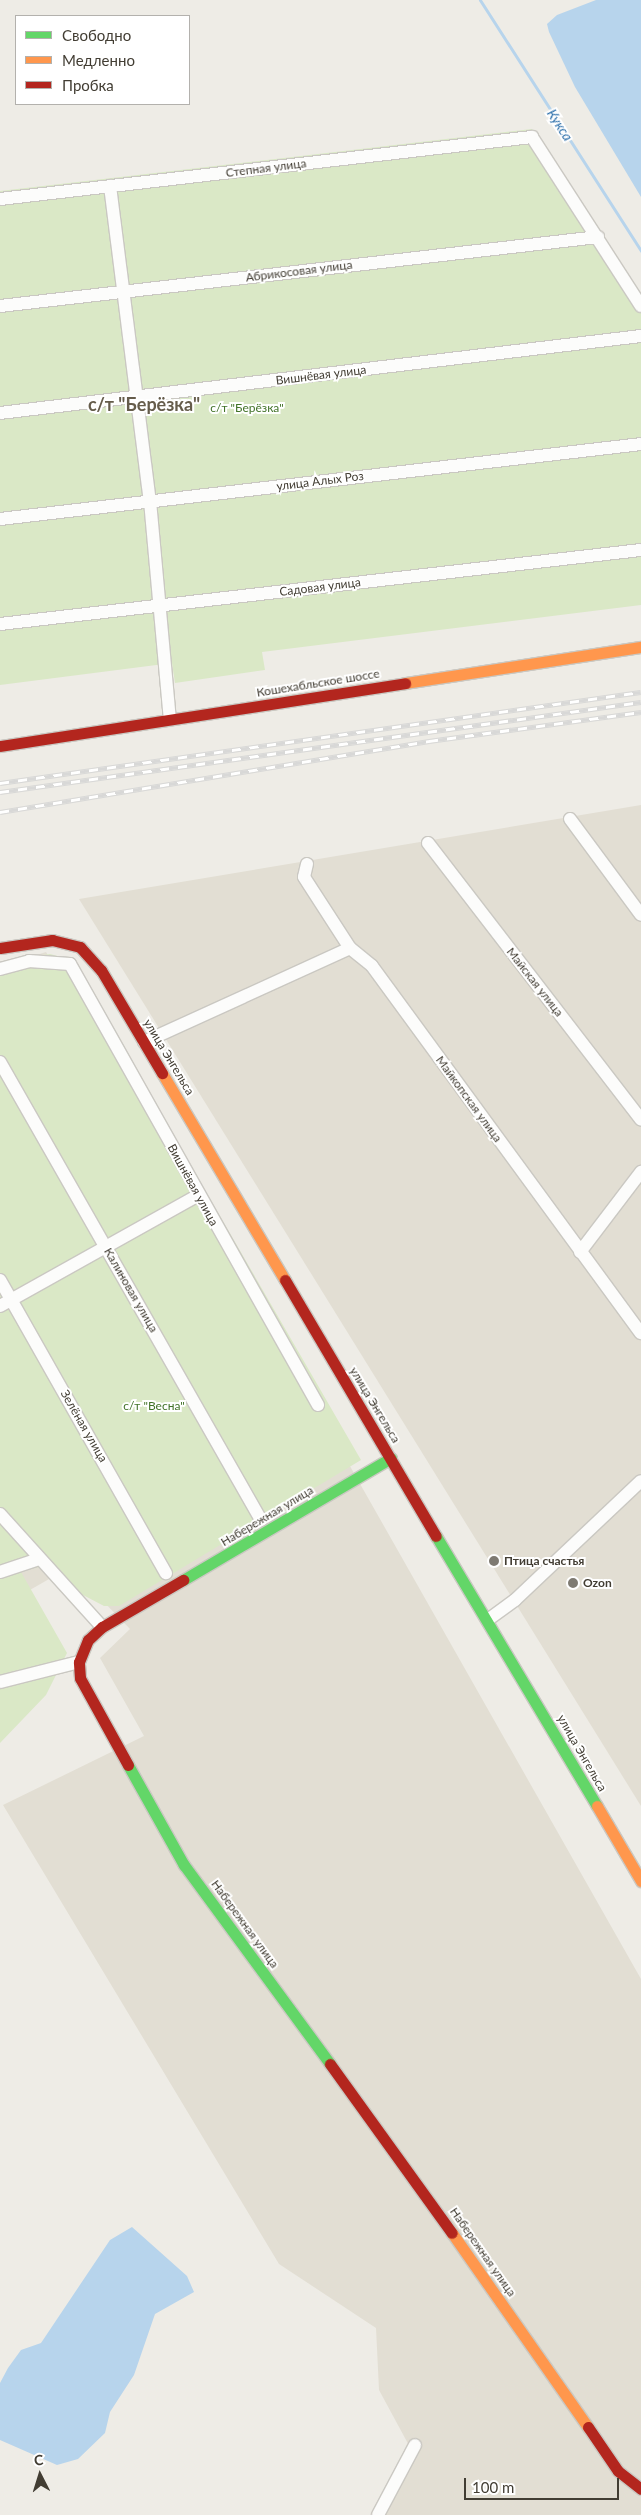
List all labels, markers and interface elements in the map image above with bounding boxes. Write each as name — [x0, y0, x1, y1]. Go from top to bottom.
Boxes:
legend — [15, 15, 190, 105]
text: Свободно — [62, 26, 131, 44]
text: Медленно — [62, 51, 135, 69]
text: Пробка — [62, 76, 114, 94]
water label: Кукса — [543, 106, 577, 144]
street label: Степная улица — [225, 156, 307, 180]
street label: Абрикосовая улица — [245, 257, 353, 285]
street label: Вишнёвая улица — [275, 362, 367, 388]
district label: с/т "Берёзка" — [88, 393, 200, 415]
park label: с/т "Берёзка" — [210, 401, 284, 415]
street label: улица Алых Роз — [276, 469, 364, 493]
street label: Садовая улица — [279, 575, 361, 599]
street label: Кошехабльское шоссе — [256, 666, 380, 700]
street label: Майская улица — [504, 945, 566, 1019]
street label: улица Энгельса — [141, 1016, 197, 1098]
street label: Майкопская улица — [433, 1053, 505, 1145]
street label: Вишнёвая улица — [165, 1142, 221, 1228]
street label: Калиновая улица — [101, 1245, 161, 1335]
street label: улица Энгельса — [347, 1364, 403, 1446]
street label: Зелёная улица — [58, 1387, 110, 1465]
park label: с/т "Весна" — [123, 1399, 185, 1413]
street label: Набережная улица — [218, 1483, 316, 1549]
place label: Птица счастья — [504, 1554, 584, 1568]
marker: Птица счастья — [488, 1555, 500, 1567]
place label: Ozon — [583, 1576, 612, 1590]
marker: Ozon — [567, 1577, 579, 1589]
street label: улица Энгельса — [554, 1712, 610, 1794]
street label: Набережная улица — [208, 1877, 282, 1971]
street label: Набережная улица — [447, 2205, 519, 2299]
north arrow — [15, 2450, 65, 2500]
text: С — [33, 2451, 44, 2468]
scale bar — [466, 2468, 621, 2500]
text: 100 m — [472, 2478, 514, 2496]

